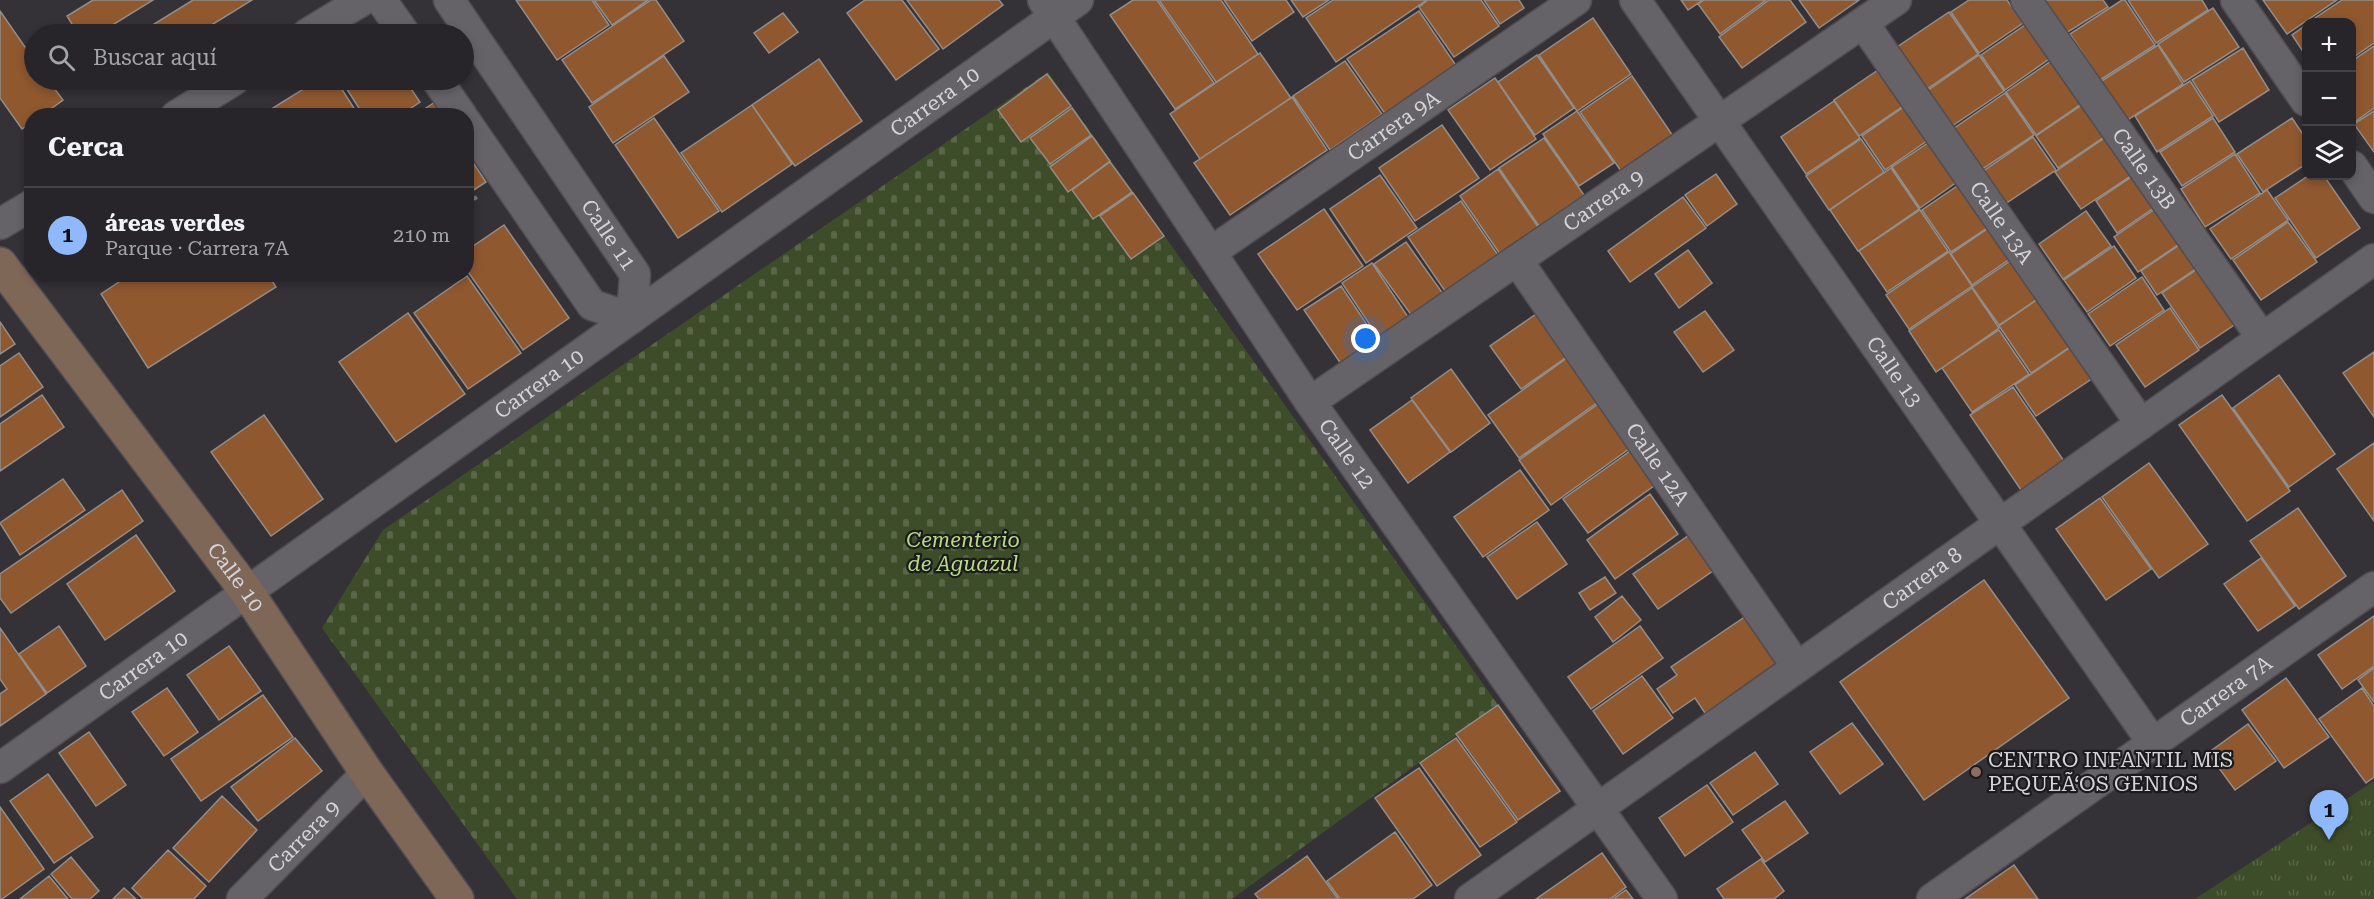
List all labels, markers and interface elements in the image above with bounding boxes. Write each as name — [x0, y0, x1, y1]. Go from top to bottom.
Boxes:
map controls — [2302, 18, 2356, 180]
button: + — [2302, 18, 2356, 72]
search box — [24, 24, 474, 90]
icon: search — [45, 41, 78, 74]
text: Buscar aquí — [93, 45, 217, 70]
street label: Carrera 10 — [886, 62, 984, 142]
button: − — [2302, 72, 2356, 126]
street label: Carrera 9A — [1343, 86, 1445, 166]
street label: Calle 13B — [2107, 124, 2181, 214]
button: layers — [2302, 126, 2356, 180]
text: Cerca — [48, 132, 124, 162]
street label: Carrera 9 — [1559, 165, 1648, 237]
street label: Calle 13A — [1965, 177, 2038, 269]
street label: Calle 11 — [576, 195, 641, 275]
text: áreas verdes — [105, 211, 245, 236]
text: 1 — [62, 223, 73, 247]
text: 210 m — [393, 223, 450, 247]
text: Parque · Carrera 7A — [105, 236, 289, 260]
your location — [1351, 324, 1380, 353]
street label: Calle 13 — [1861, 332, 1927, 411]
street label: Carrera 10 — [490, 344, 588, 424]
street label: Calle 12 — [1314, 414, 1380, 493]
street label: Calle 12A — [1621, 419, 1694, 510]
park label: Cementerio de Aguazul — [906, 528, 1020, 576]
street label: Calle 10 — [202, 538, 269, 616]
street label: Carrera 8 — [1878, 543, 1967, 615]
street label: Carrera 10 — [94, 626, 193, 706]
street label: Carrera 7A — [2176, 651, 2277, 732]
place label: CENTRO INFANTIL MIS PEQUEÃ‘OS GENIOS — [1988, 748, 2233, 796]
marker: CENTRO INFANTIL MIS PEQUEÃ‘OS GENIOS — [1969, 765, 1983, 779]
pin: 1 — [2310, 790, 2348, 840]
street label: Carrera 9 — [263, 795, 345, 878]

